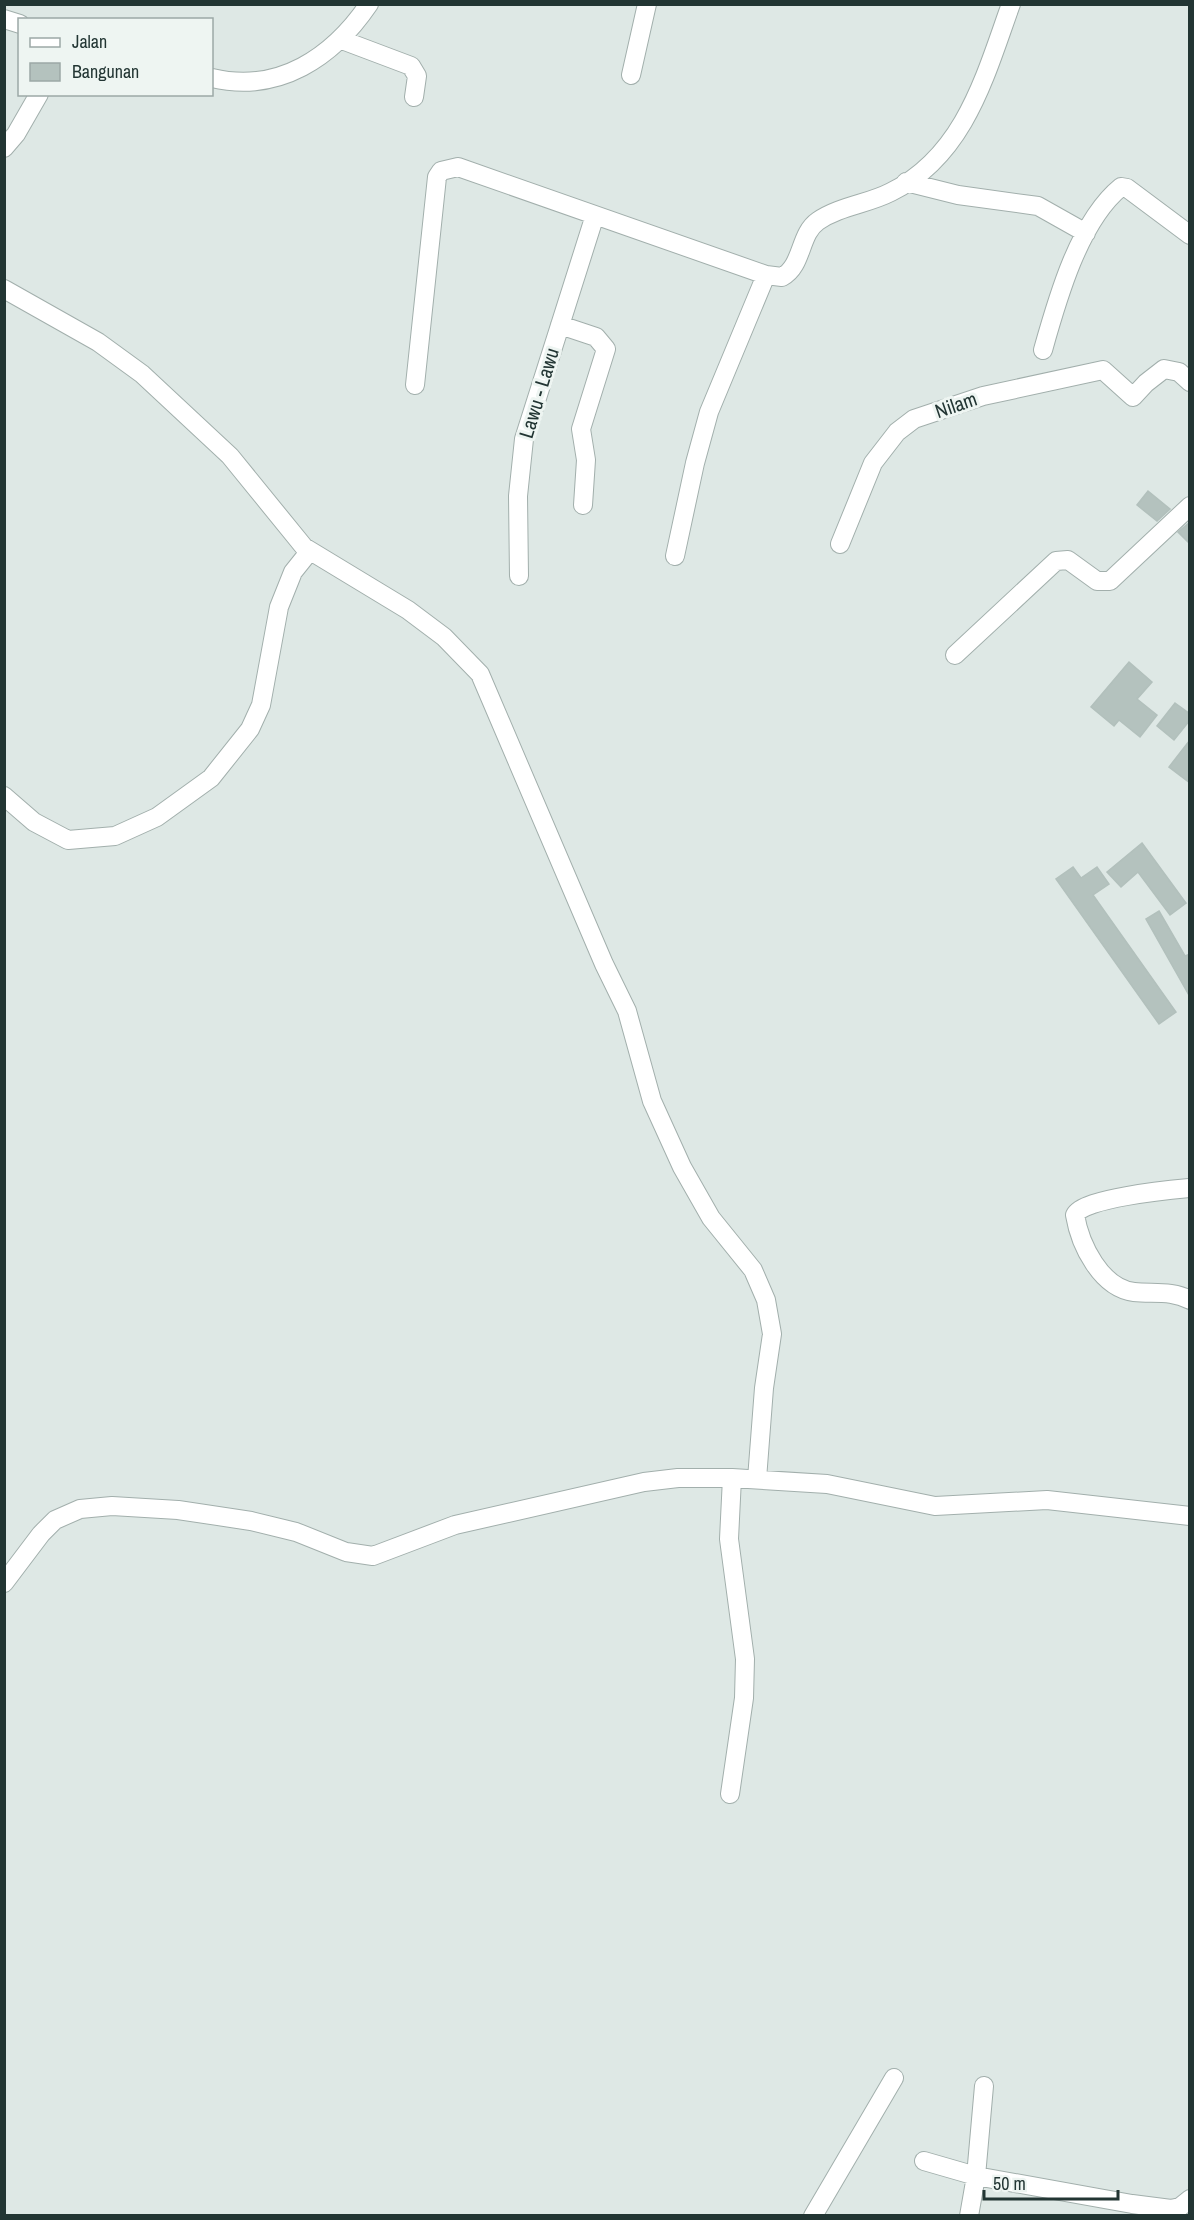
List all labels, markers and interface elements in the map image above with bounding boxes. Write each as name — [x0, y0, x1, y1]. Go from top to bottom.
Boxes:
legend — [18, 18, 213, 96]
text: Jalan — [72, 29, 107, 54]
text: Bangunan — [72, 59, 139, 84]
street label: Lawu - Lawu — [512, 344, 565, 441]
street label: Nilam — [931, 385, 980, 424]
scale bar — [984, 2163, 1118, 2201]
text: 50 m — [993, 2171, 1026, 2196]

